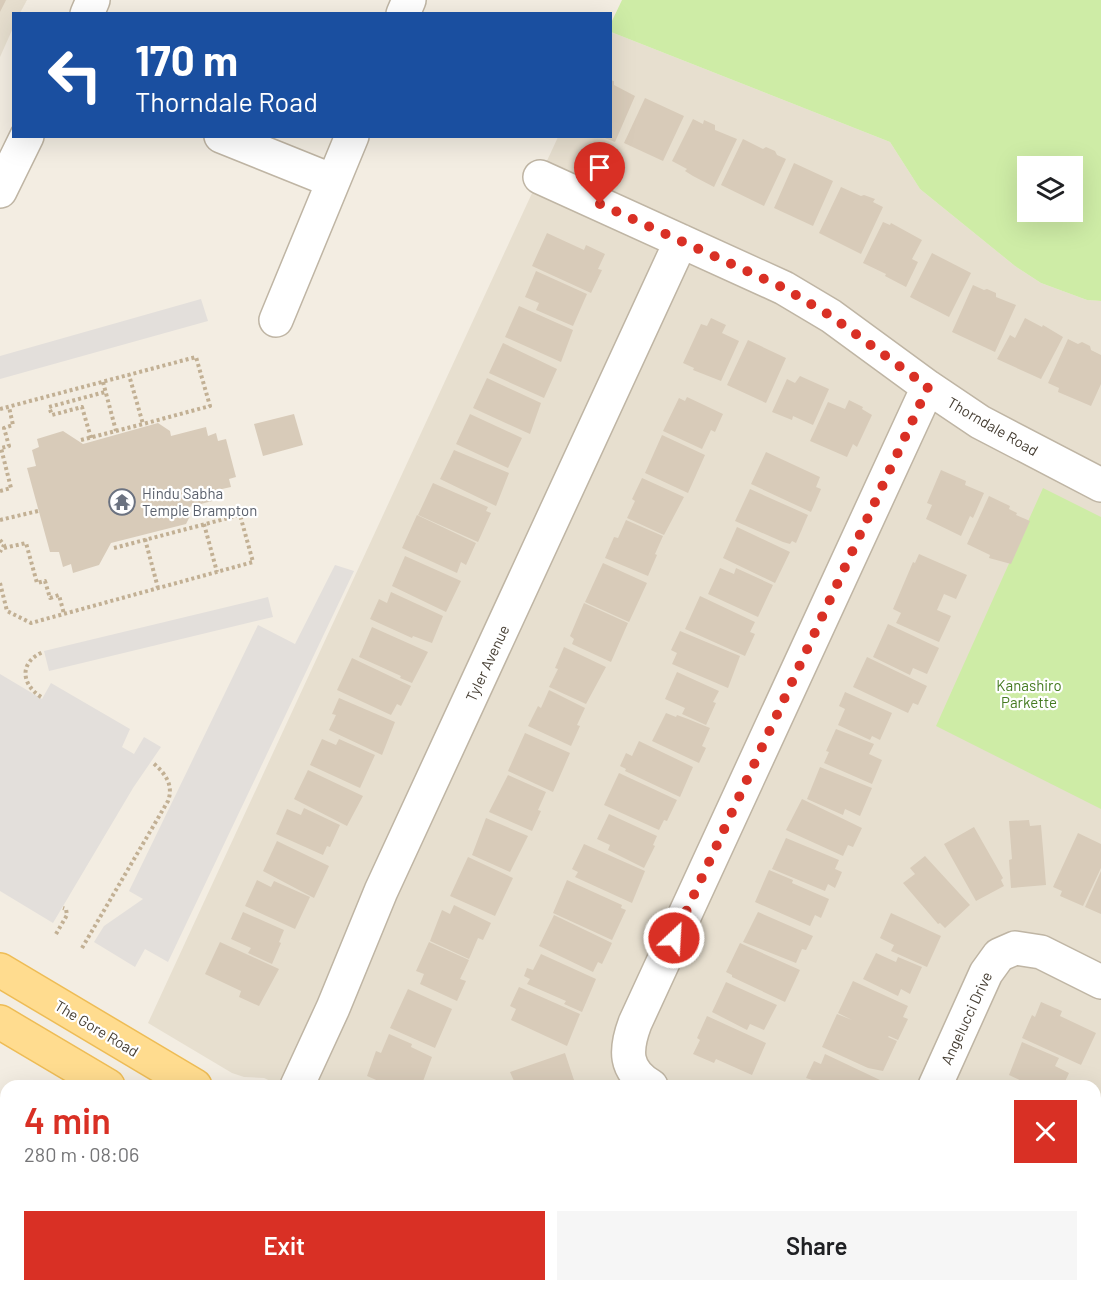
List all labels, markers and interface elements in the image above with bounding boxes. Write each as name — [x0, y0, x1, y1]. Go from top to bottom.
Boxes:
text: 170 m — [135, 34, 238, 84]
icon: left — [36, 36, 114, 114]
text: Thorndale Road — [135, 85, 318, 117]
pin — [574, 142, 625, 204]
icon: arrive — [583, 151, 616, 184]
map controls — [1017, 156, 1083, 222]
button: layers — [1017, 156, 1083, 222]
street label: Thorndale Road — [945, 393, 1041, 459]
place label: Hindu Sabha Temple Brampton — [142, 484, 257, 519]
temple icon: Hindu Sabha Temple Brampton — [107, 487, 137, 517]
street label: Tyler Avenue — [461, 622, 513, 704]
park label: Kanashiro Parkette — [996, 676, 1062, 711]
position arrow — [642, 906, 706, 970]
street label: Angelucci Drive — [937, 969, 995, 1067]
street label: The Gore Road — [52, 996, 142, 1060]
text: 4 min — [24, 1098, 111, 1141]
button: close — [1014, 1100, 1077, 1163]
text: 280 m · 08:06 — [24, 1142, 139, 1166]
button: Exit — [24, 1211, 545, 1280]
button: Share — [557, 1211, 1077, 1280]

